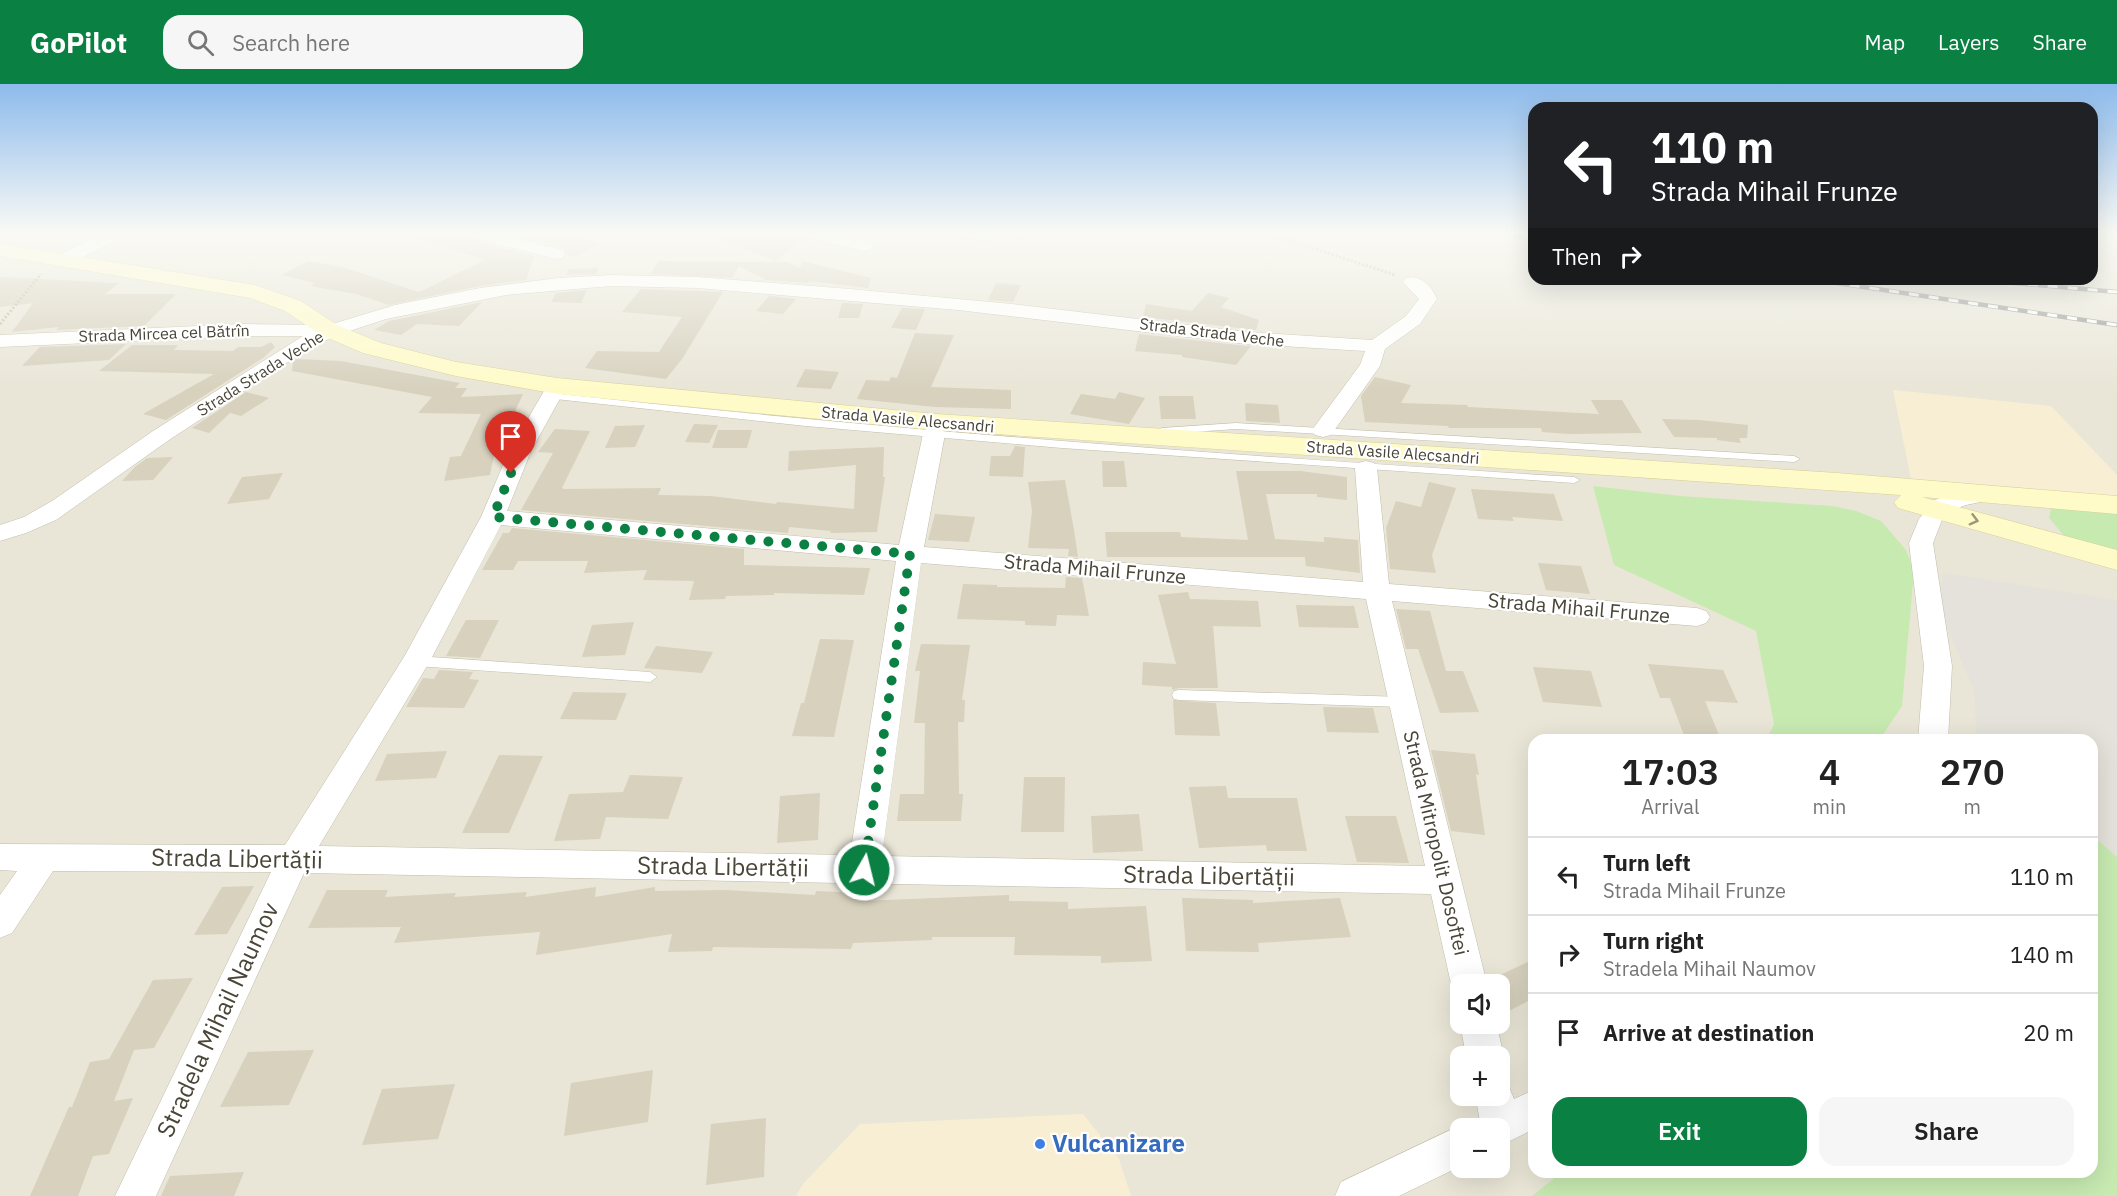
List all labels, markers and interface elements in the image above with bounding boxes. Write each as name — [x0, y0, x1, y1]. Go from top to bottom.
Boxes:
search box — [163, 15, 583, 69]
text: GoPilot — [30, 24, 127, 61]
icon: search — [184, 26, 217, 59]
text: Search here — [232, 28, 350, 57]
text: Map — [1865, 28, 1905, 56]
text: Layers — [1938, 28, 2000, 56]
text: Share — [2033, 28, 2087, 56]
text: 110 m — [1651, 120, 1774, 175]
icon: left — [1552, 126, 1630, 204]
text: Strada Mihail Frunze — [1651, 173, 1898, 208]
icon: right — [1614, 240, 1647, 273]
text: Then — [1552, 242, 1602, 271]
street label: Strada Strada Veche — [1138, 313, 1286, 351]
street label: Strada Mircea cel Bătrîn — [78, 320, 250, 346]
street label: Strada Strada Veche — [193, 326, 327, 420]
street label: Strada Vasile Alecsandri — [821, 401, 995, 437]
pin — [485, 411, 536, 473]
icon: arrive — [494, 420, 527, 453]
street label: Strada Vasile Alecsandri — [1306, 436, 1480, 468]
one-way arrow — [1969, 513, 1979, 526]
street label: Strada Mihail Frunze — [1003, 547, 1187, 590]
street label: Strada Mihail Frunze — [1487, 586, 1671, 629]
street label: Strada Mitropolit Dosoftei — [1397, 728, 1476, 958]
text: 17:03 — [1621, 748, 1719, 795]
text: 4 — [1819, 748, 1840, 795]
text: 270 — [1940, 748, 2005, 795]
text: Arrival — [1641, 793, 1699, 820]
text: min — [1813, 793, 1846, 820]
text: m — [1963, 793, 1981, 820]
position arrow — [832, 838, 896, 902]
street label: Strada Libertății — [151, 841, 323, 875]
text: Turn left — [1603, 848, 1691, 877]
street label: Strada Libertății — [637, 849, 809, 883]
street label: Strada Libertății — [1123, 858, 1295, 892]
icon: left — [1552, 860, 1585, 893]
text: 110 m — [2010, 862, 2074, 891]
text: Strada Mihail Frunze — [1603, 877, 1786, 904]
street label: Stradela Mihail Naumov — [149, 897, 286, 1142]
text: Turn right — [1603, 926, 1704, 955]
icon: right — [1552, 938, 1585, 971]
text: 140 m — [2010, 940, 2074, 969]
text: Stradela Mihail Naumov — [1603, 955, 1816, 982]
map controls — [1450, 974, 1510, 1178]
button: sound — [1450, 974, 1510, 1034]
icon: arrive — [1552, 1016, 1585, 1049]
text: Arrive at destination — [1603, 1018, 1814, 1047]
text: 20 m — [2023, 1018, 2074, 1047]
button: + — [1450, 1046, 1510, 1106]
button: Exit — [1552, 1097, 1807, 1166]
button: Share — [1819, 1097, 2074, 1166]
button: − — [1450, 1118, 1510, 1178]
place label: Vulcanizare — [1052, 1127, 1185, 1159]
marker: Vulcanizare — [1033, 1137, 1047, 1151]

